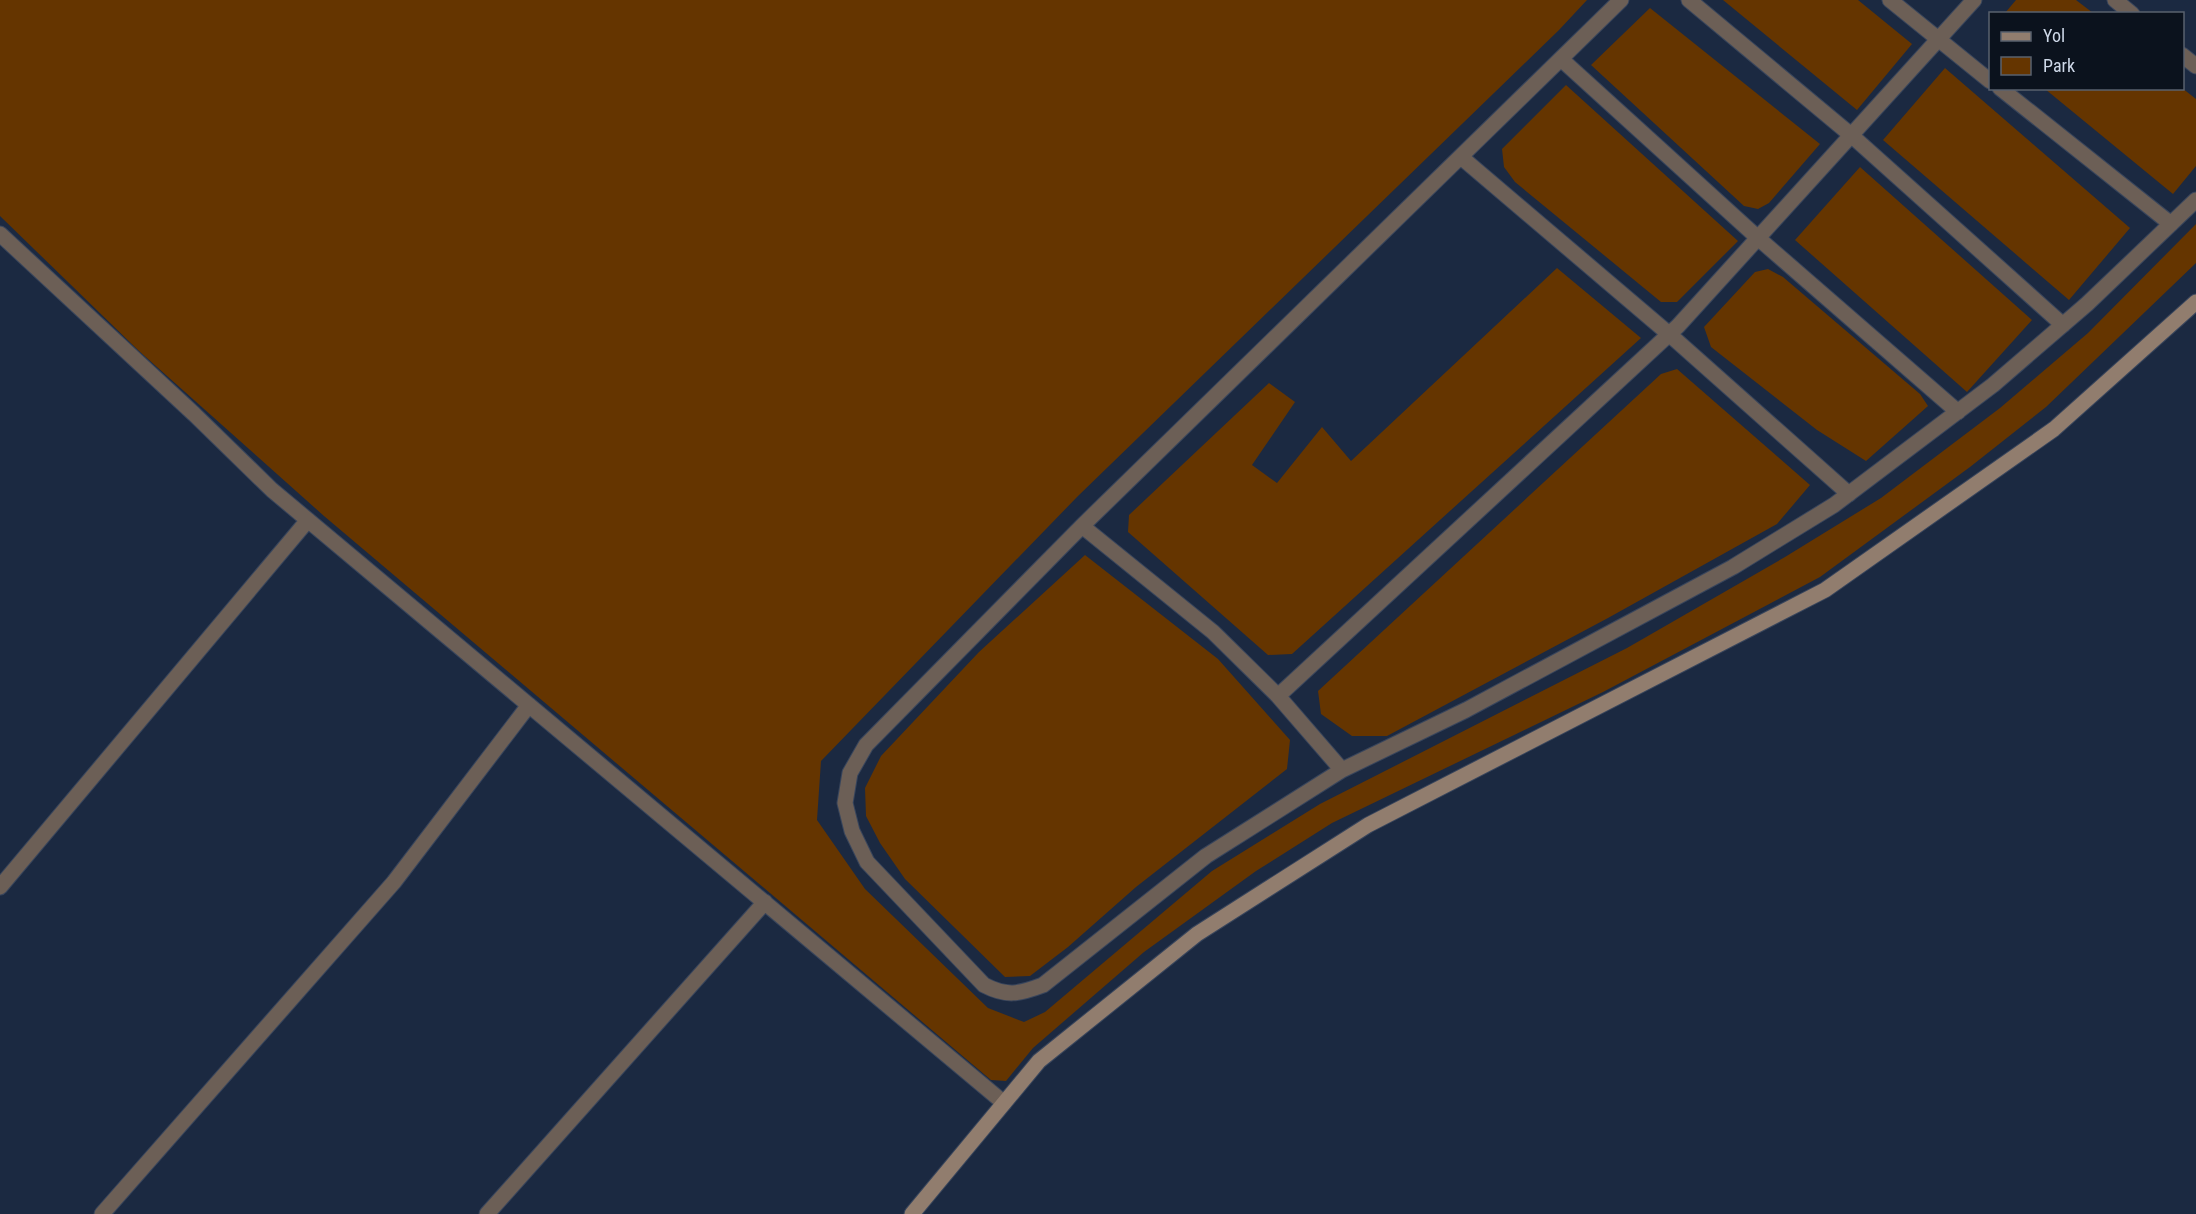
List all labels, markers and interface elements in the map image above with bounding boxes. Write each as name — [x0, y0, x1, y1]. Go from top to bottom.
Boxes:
legend — [1989, 12, 2184, 90]
text: Yol — [2043, 25, 2065, 46]
text: Park — [2043, 55, 2075, 76]

